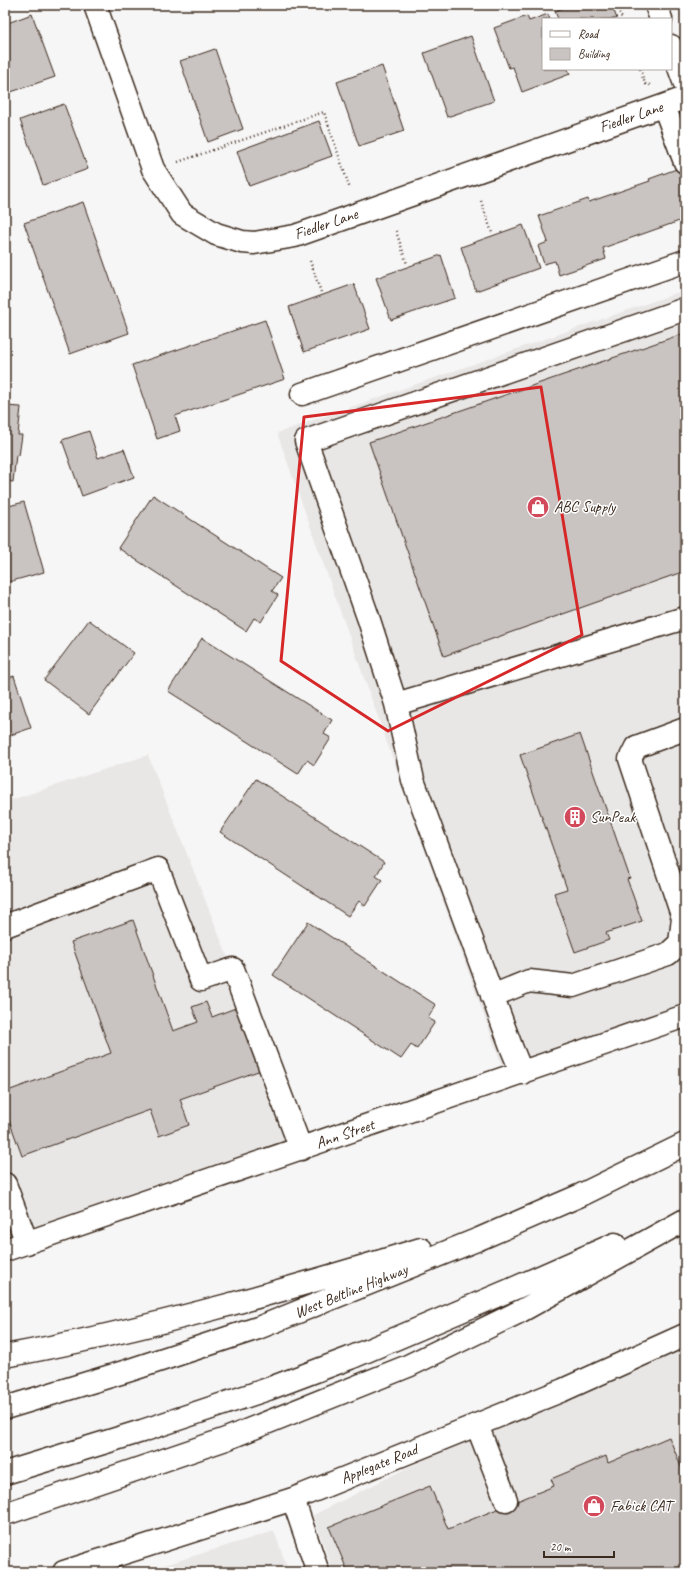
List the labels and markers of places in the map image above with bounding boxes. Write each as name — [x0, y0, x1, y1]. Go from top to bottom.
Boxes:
shop icon: ABC Supply — [525, 494, 551, 520]
place label: ABC Supply — [554, 497, 617, 517]
building icon: SunPeak — [562, 804, 588, 830]
place label: SunPeak — [590, 807, 637, 827]
shop icon: Fabick CAT — [581, 1493, 607, 1519]
place label: Fabick CAT — [610, 1496, 675, 1516]

